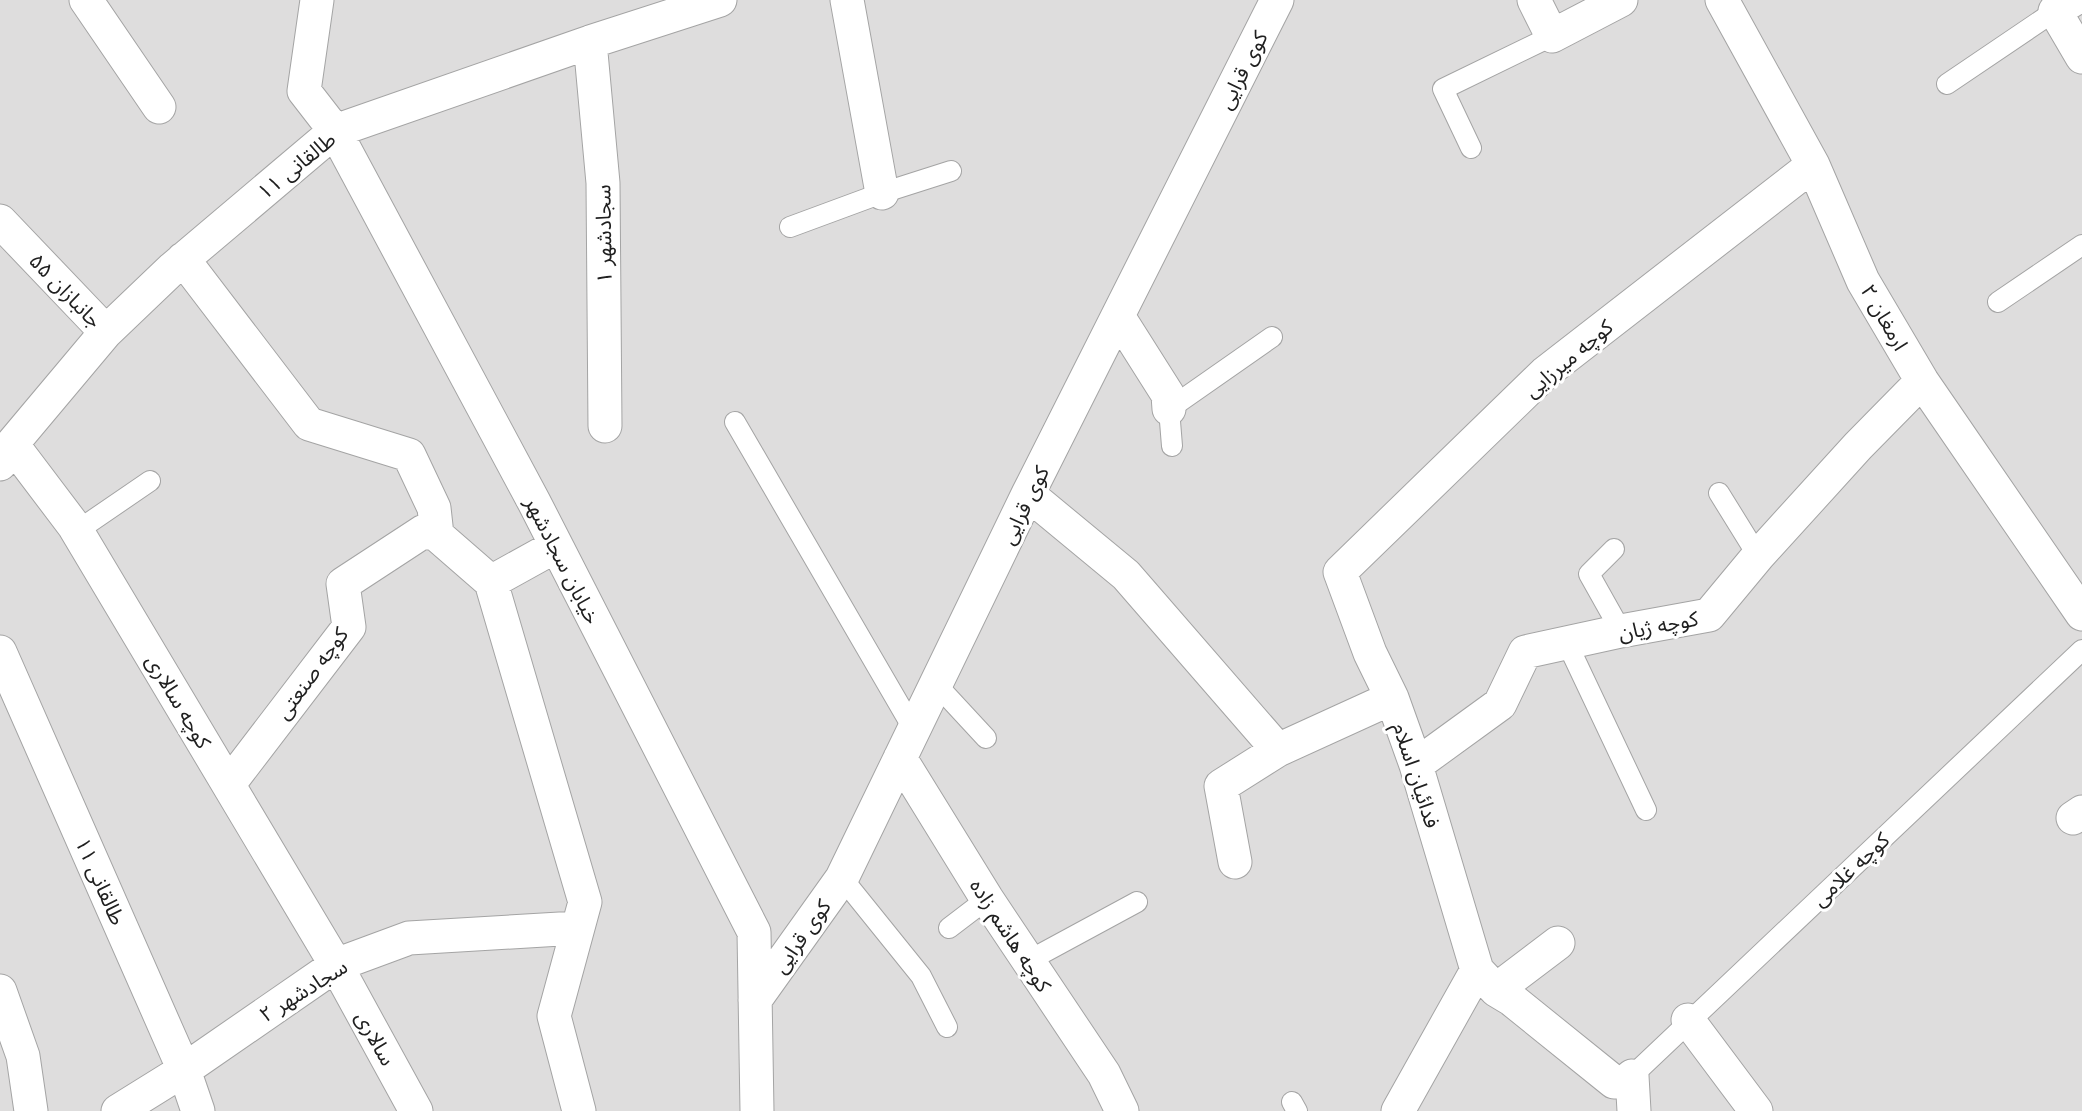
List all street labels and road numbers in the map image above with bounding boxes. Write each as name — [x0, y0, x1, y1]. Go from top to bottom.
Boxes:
street label: کوی قرایی — [1211, 26, 1273, 113]
street label: طالقانی ۱۱ — [252, 126, 340, 204]
street label: سجادشهر ۱ — [589, 184, 617, 284]
street label: جانبازان ۵۵ — [24, 247, 108, 333]
street label: ارمغان ۲ — [1856, 279, 1914, 355]
street label: کوچه میرزایی — [1518, 313, 1619, 403]
street label: کوی قرایی — [994, 461, 1054, 549]
street label: خیابان سجادشهر — [519, 491, 606, 628]
street label: کوچه ژیان — [1616, 604, 1701, 647]
street label: کوچه صنعتی — [269, 622, 354, 725]
street label: کوچه سالاری — [140, 649, 217, 754]
street label: فدائیان اسلام — [1384, 719, 1446, 832]
street label: کوچه غلامی — [1806, 826, 1895, 912]
street label: طالقانی ۱۱ — [70, 833, 132, 929]
street label: کوچه هاشم زاده — [962, 874, 1057, 998]
street label: کوی قرایی — [766, 894, 836, 978]
street label: سجادشهر ۲ — [254, 953, 352, 1027]
street label: سالاری — [350, 1006, 402, 1070]

